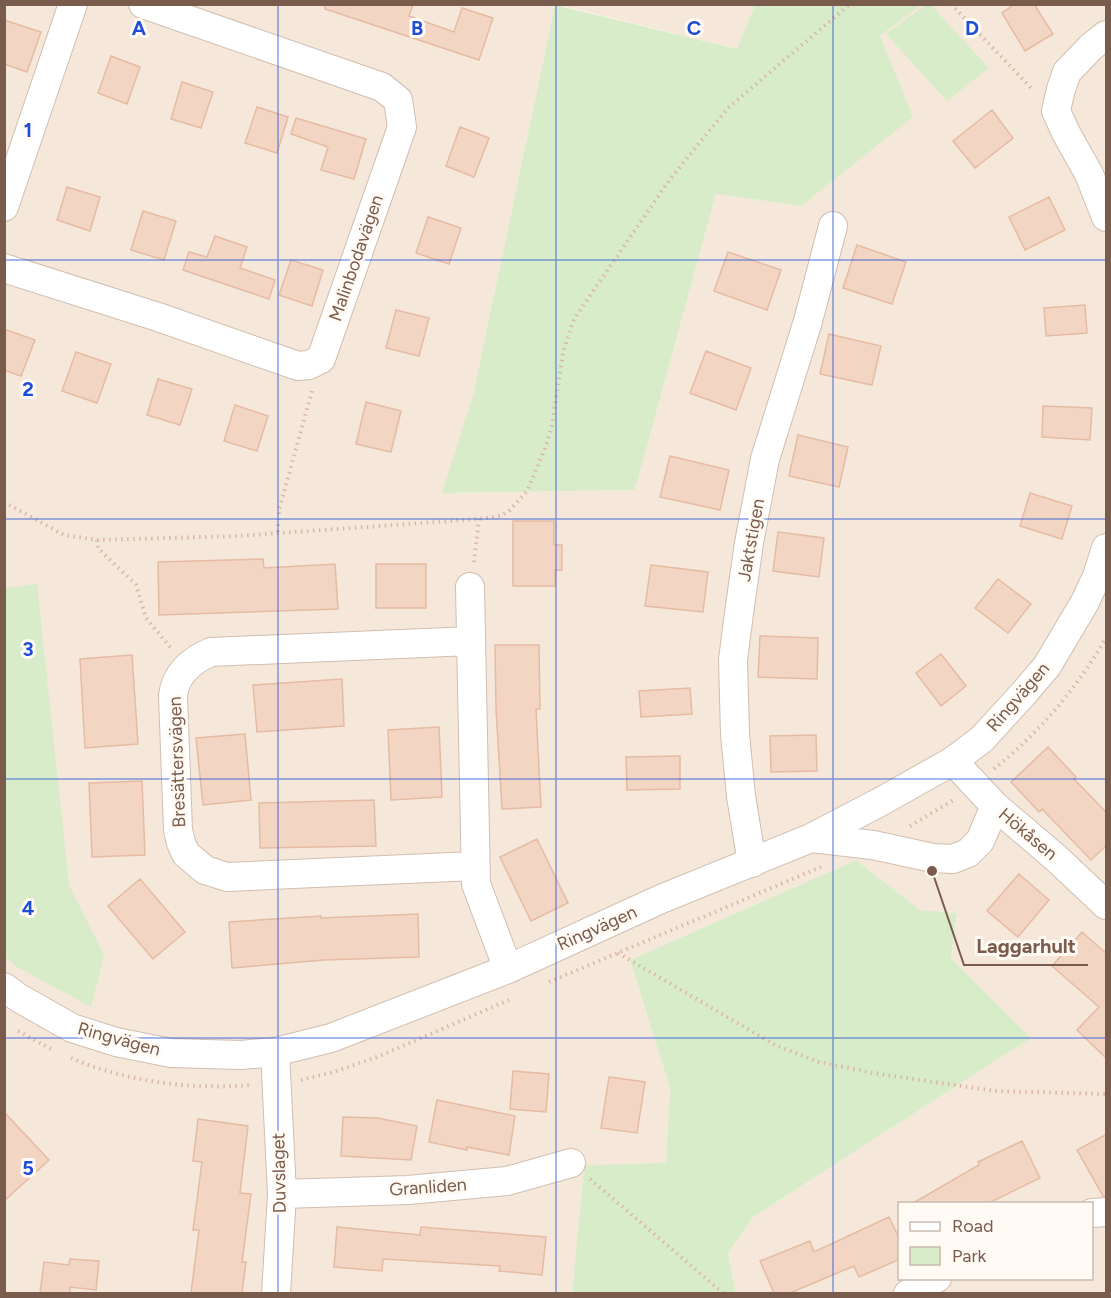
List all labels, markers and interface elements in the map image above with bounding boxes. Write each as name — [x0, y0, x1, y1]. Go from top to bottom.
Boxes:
text: A — [132, 16, 147, 40]
text: B — [411, 16, 423, 40]
text: C — [687, 16, 701, 40]
text: D — [965, 16, 979, 40]
text: 1 — [24, 118, 32, 142]
street label: Malinbodavägen — [324, 192, 388, 324]
text: 2 — [22, 377, 34, 401]
street label: Jaktstigen — [733, 497, 769, 583]
text: 3 — [22, 637, 34, 661]
street label: Ringvägen — [982, 658, 1054, 736]
street label: Bresättersvägen — [164, 696, 190, 828]
street label: Hökåsen — [994, 803, 1062, 865]
text: 4 — [22, 896, 35, 920]
street label: Ringvägen — [554, 901, 640, 955]
callout: Laggarhult — [964, 927, 1088, 965]
text: Laggarhult — [976, 934, 1076, 958]
street label: Ringvägen — [75, 1017, 163, 1061]
street label: Duvslaget — [267, 1132, 291, 1213]
text: 5 — [22, 1156, 34, 1180]
street label: Granliden — [389, 1173, 467, 1201]
legend — [898, 1202, 1093, 1280]
text: Road — [952, 1215, 993, 1237]
text: Park — [952, 1245, 987, 1267]

